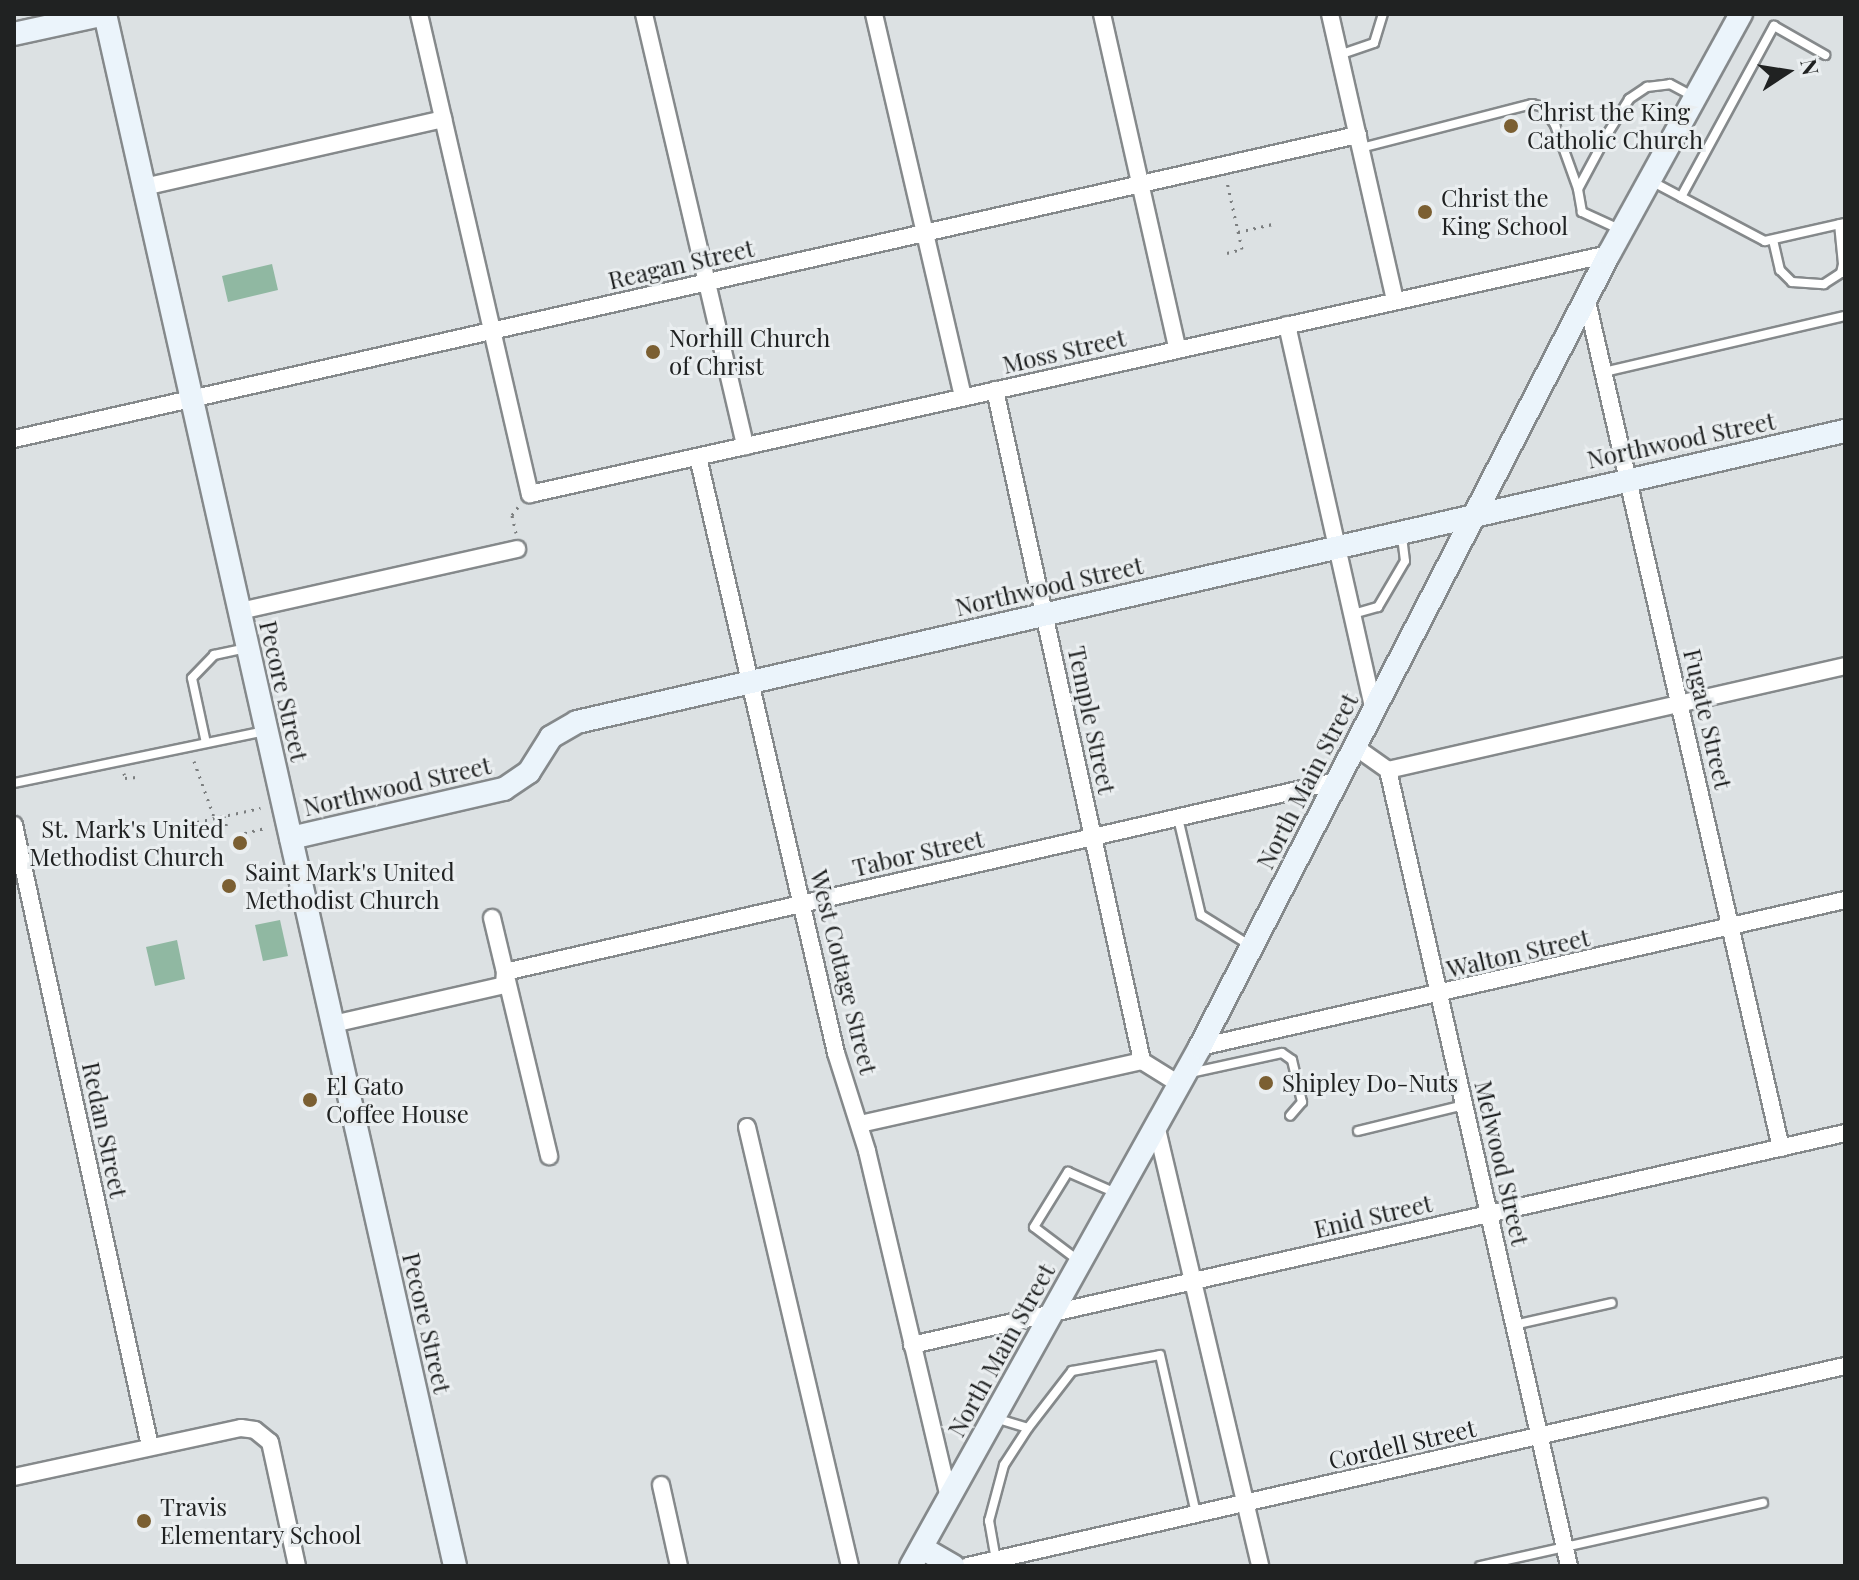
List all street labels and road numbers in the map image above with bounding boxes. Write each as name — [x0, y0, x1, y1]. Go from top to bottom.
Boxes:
street label: Reagan Street — [605, 233, 757, 295]
street label: Moss Street — [1000, 323, 1128, 379]
street label: Northwood Street — [1584, 406, 1778, 474]
street label: Northwood Street — [952, 550, 1146, 622]
street label: Pecore Street — [254, 618, 314, 764]
street label: Temple Street — [1062, 643, 1122, 797]
street label: Fugate Street — [1678, 646, 1738, 792]
street label: North Main Street — [1250, 688, 1364, 874]
street label: Northwood Street — [300, 750, 494, 822]
street label: Tabor Street — [849, 824, 987, 882]
street label: West Cottage Street — [805, 867, 883, 1077]
street label: Walton Street — [1444, 923, 1592, 983]
street label: Redan Street — [77, 1059, 133, 1201]
street label: Melwood Street — [1469, 1078, 1535, 1248]
street label: Enid Street — [1311, 1188, 1435, 1244]
street label: Pecore Street — [397, 1250, 457, 1396]
street label: North Main Street — [942, 1258, 1060, 1442]
street label: Cordell Street — [1326, 1413, 1478, 1475]

